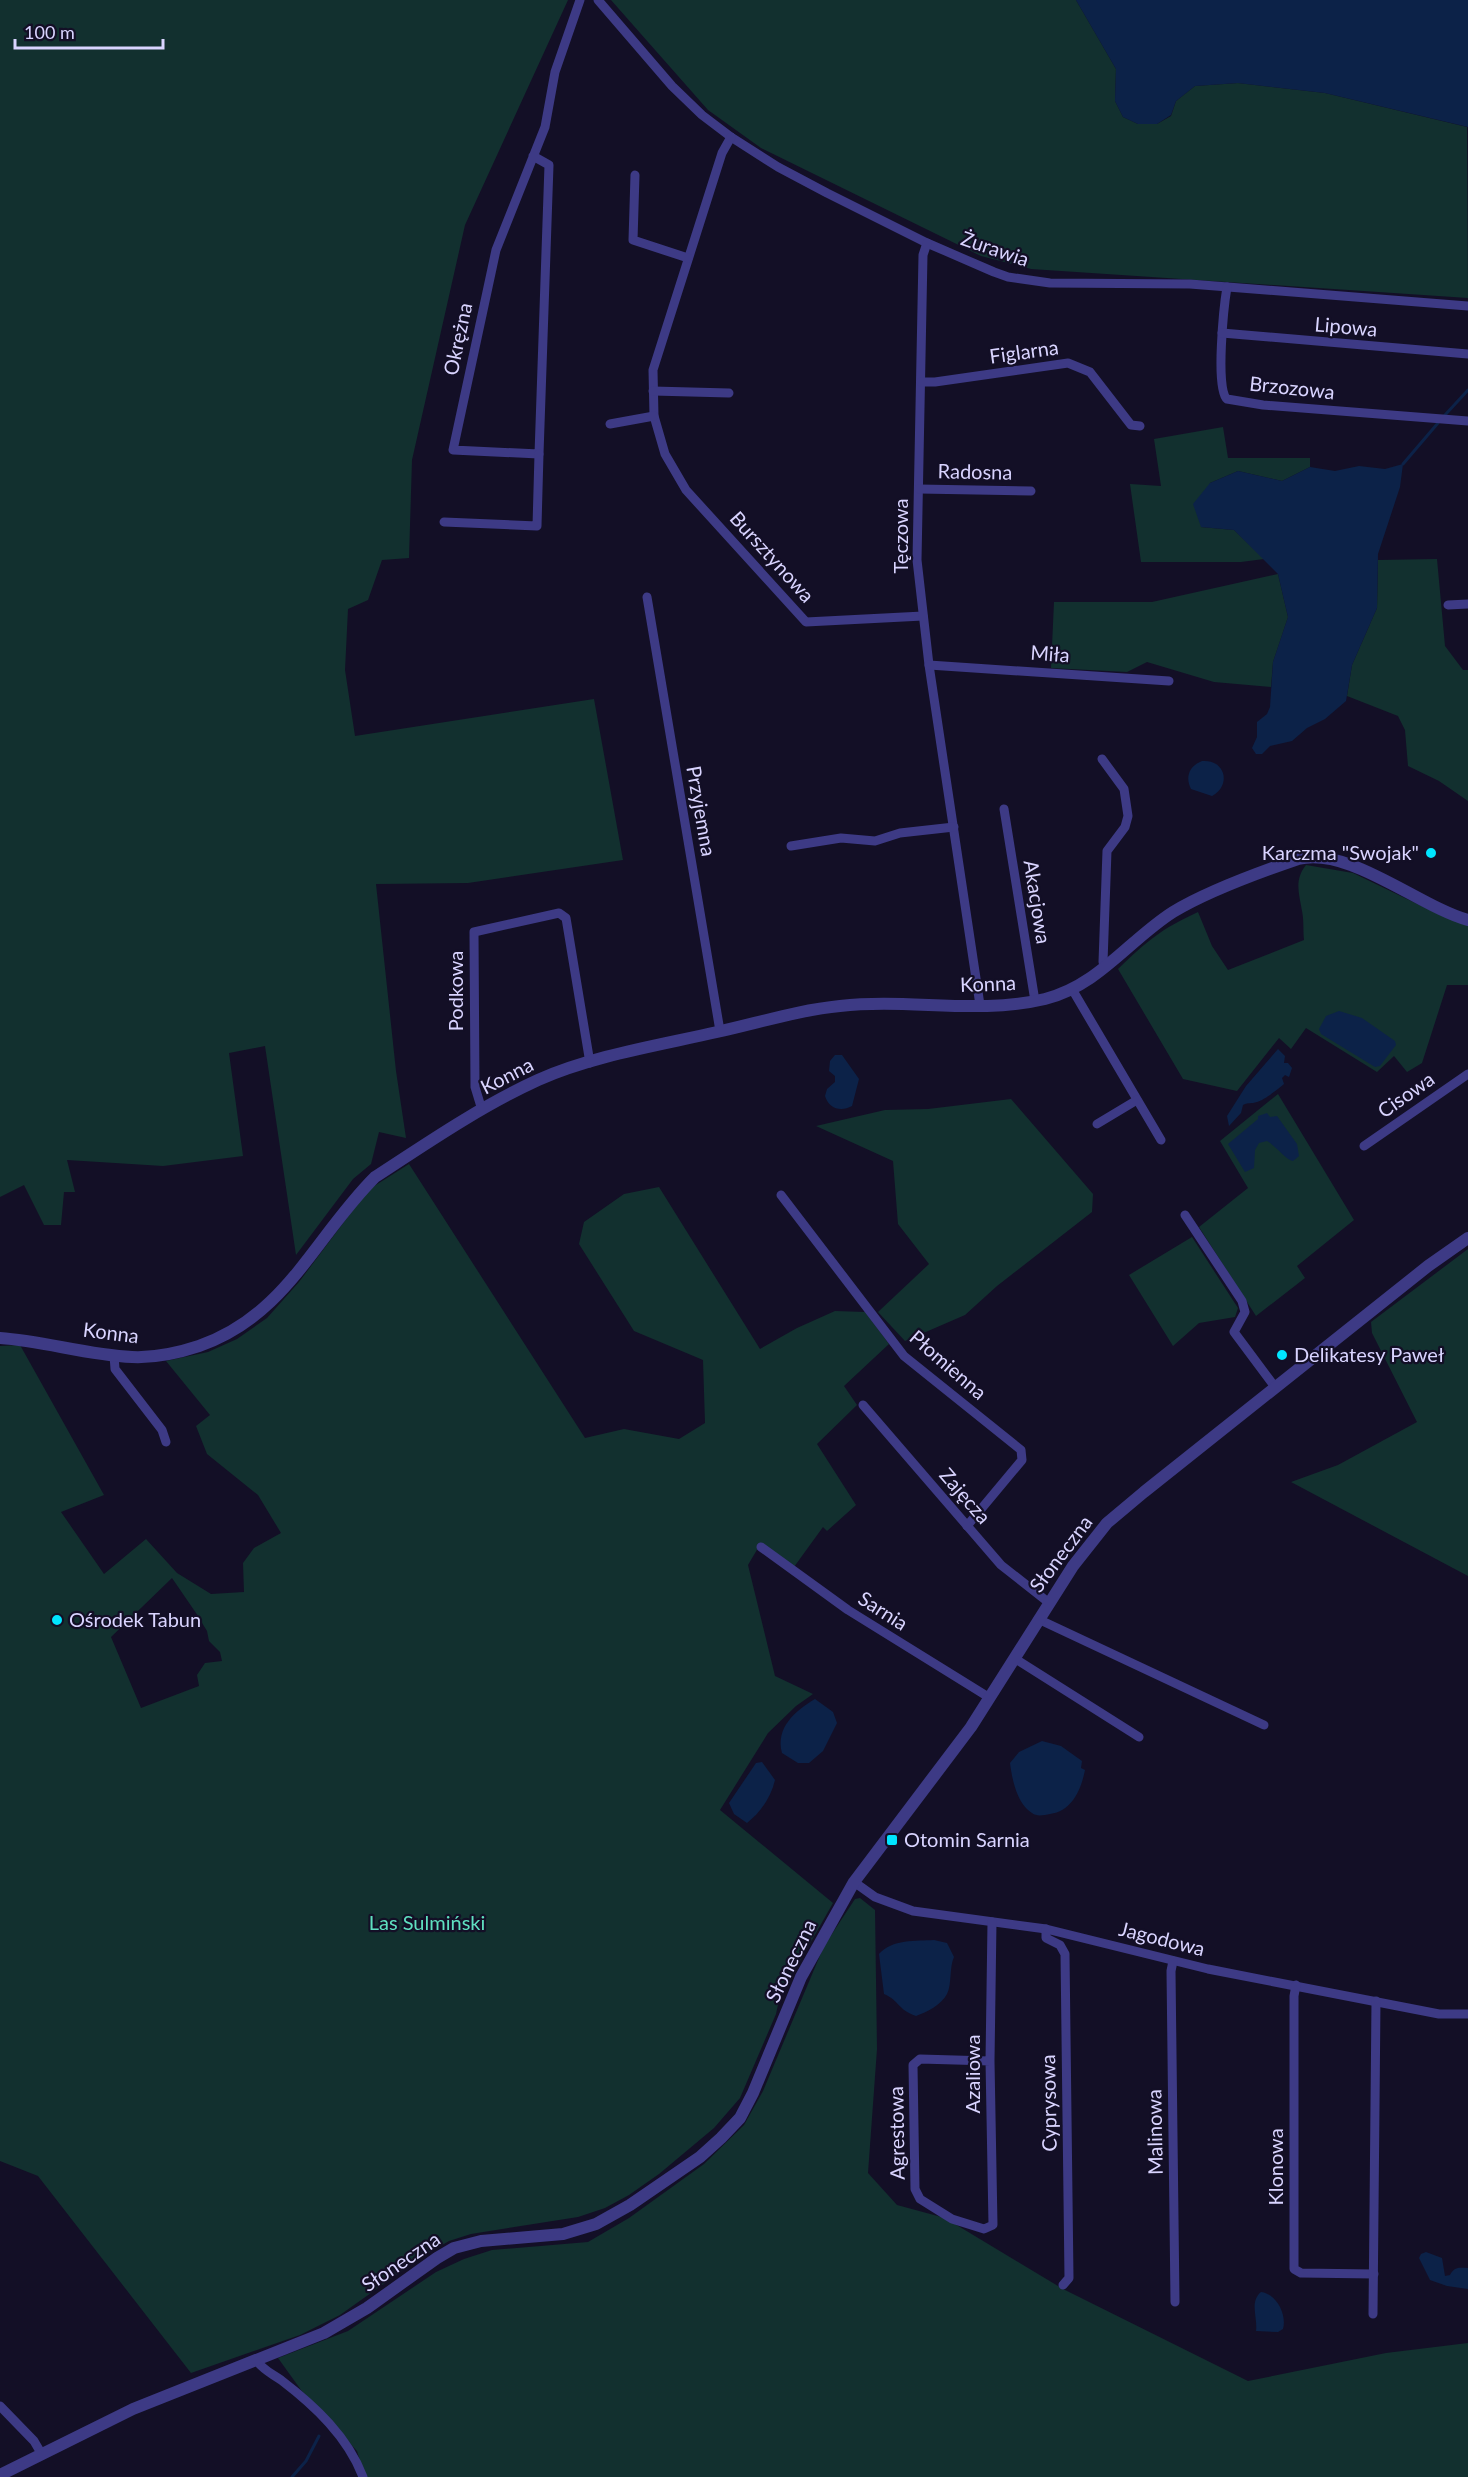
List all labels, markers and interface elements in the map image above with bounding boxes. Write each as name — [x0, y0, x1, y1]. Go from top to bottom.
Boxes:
scale bar — [15, 12, 164, 50]
text: 100 m — [24, 21, 75, 43]
street label: Żurawia — [958, 225, 1032, 271]
street label: Okrężna — [438, 300, 476, 377]
street label: Lipowa — [1314, 311, 1379, 341]
street label: Figlarna — [988, 334, 1060, 368]
street label: Brzozowa — [1248, 371, 1336, 403]
street label: Radosna — [938, 458, 1013, 484]
street label: Tęczowa — [888, 498, 912, 574]
street label: Bursztynowa — [726, 506, 820, 607]
street label: Miła — [1030, 640, 1071, 666]
street label: Przyjemna — [682, 764, 722, 858]
place label: Karczma "Swojak" — [1262, 840, 1419, 864]
marker: Karczma "Swojak" — [1424, 846, 1438, 860]
street label: Akacjowa — [1020, 858, 1056, 946]
street label: Podkowa — [443, 951, 467, 1031]
street label: Konna — [960, 970, 1016, 996]
street label: Konna — [476, 1052, 537, 1099]
street label: Cisowa — [1373, 1066, 1438, 1122]
street label: Konna — [82, 1317, 140, 1347]
street label: Płomienna — [905, 1325, 992, 1404]
place label: Delikatesy Paweł — [1294, 1342, 1444, 1366]
marker: Delikatesy Paweł — [1275, 1348, 1289, 1362]
street label: Zajęcza — [935, 1463, 996, 1528]
street label: Słoneczna — [1024, 1510, 1097, 1596]
street label: Sarnia — [854, 1585, 913, 1635]
place label: Ośrodek Tabun — [69, 1607, 201, 1631]
marker: Ośrodek Tabun — [50, 1613, 64, 1627]
place label: Otomin Sarnia — [904, 1827, 1030, 1851]
marker: Otomin Sarnia — [885, 1833, 899, 1847]
park label: Las Sulmiński — [369, 1910, 485, 1934]
street label: Słoneczna — [760, 1915, 821, 2006]
street label: Jagodowa — [1117, 1916, 1208, 1960]
street label: Azaliowa — [960, 2035, 984, 2113]
street label: Cyprysowa — [1035, 2054, 1061, 2152]
street label: Agrestowa — [883, 2086, 909, 2180]
street label: Malinowa — [1141, 2089, 1167, 2175]
street label: Klonowa — [1263, 2128, 1287, 2206]
street label: Słoneczna — [357, 2226, 444, 2296]

